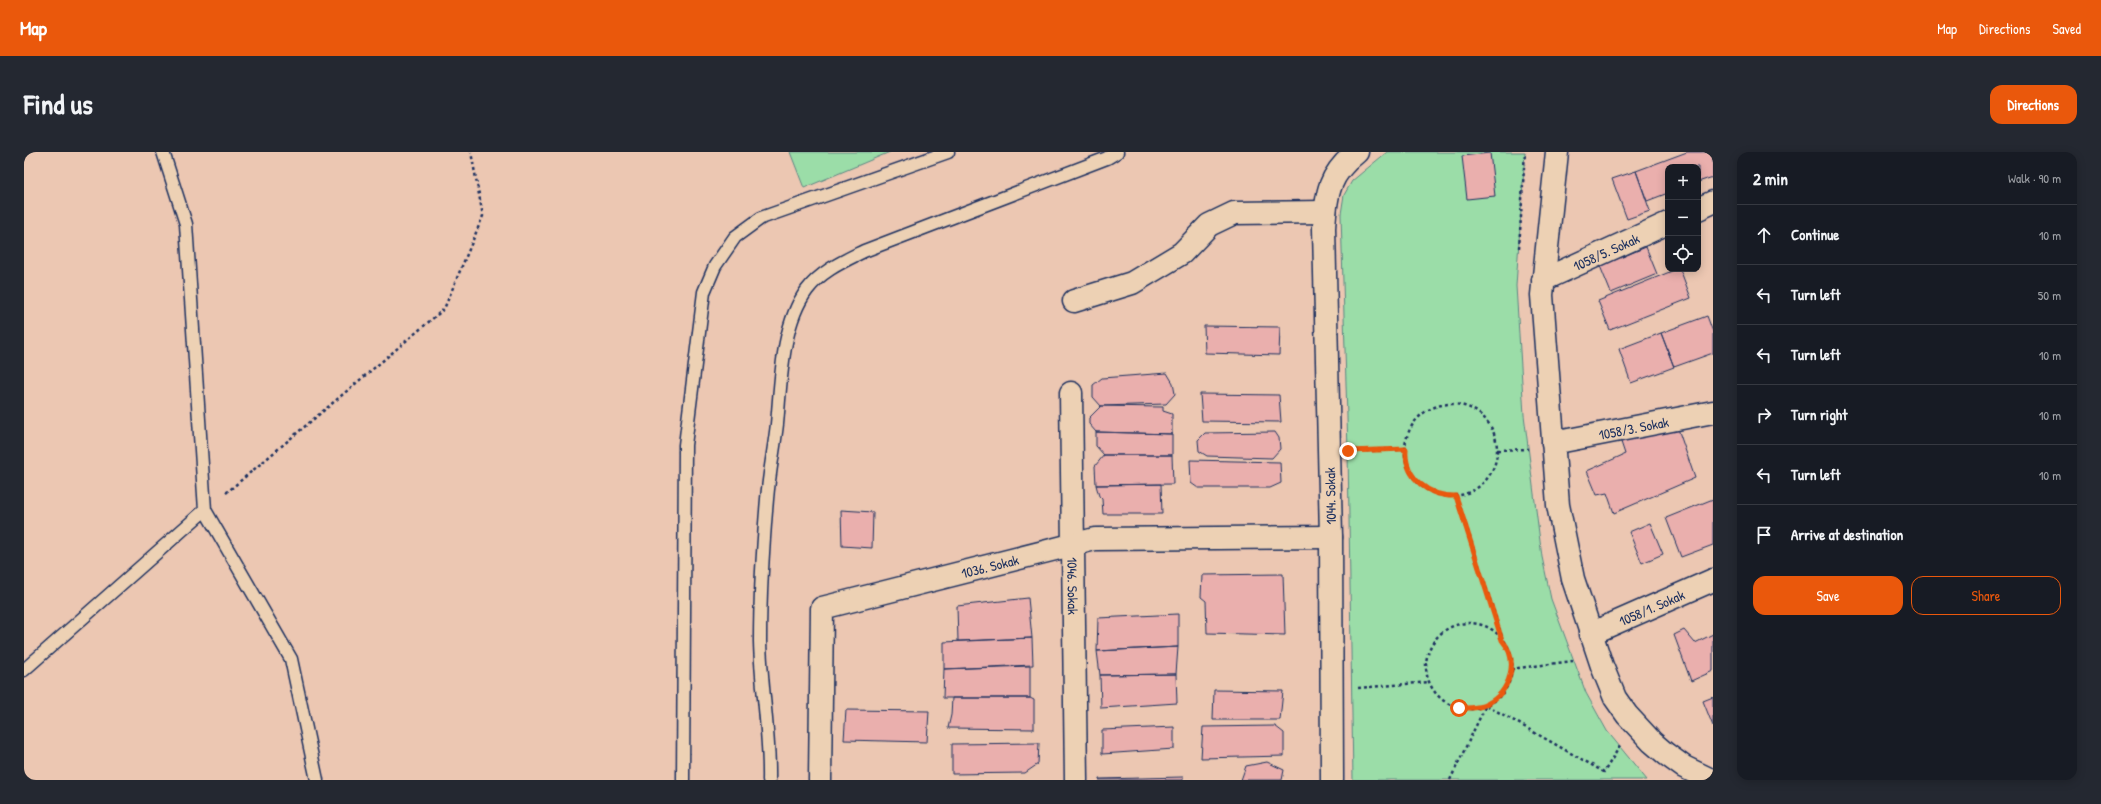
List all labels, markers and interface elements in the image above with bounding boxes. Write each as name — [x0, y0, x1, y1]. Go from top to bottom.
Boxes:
text: Map — [20, 15, 47, 41]
text: Map — [1937, 19, 1957, 38]
text: Directions — [1979, 19, 2030, 38]
text: Saved — [2052, 19, 2081, 38]
text: Find us — [24, 85, 93, 123]
button: Directions — [1990, 85, 2077, 124]
map controls — [1665, 164, 1701, 272]
button: + — [1665, 164, 1701, 200]
text: 2 min — [1753, 167, 1788, 190]
text: Walk · 90 m — [2008, 169, 2061, 187]
button: − — [1665, 200, 1701, 236]
icon: ahead — [1753, 224, 1775, 246]
text: Continue — [1791, 224, 1839, 245]
text: 10 m — [2039, 226, 2061, 244]
street label: 1058/5. Sokak — [1570, 228, 1642, 275]
button: locate — [1665, 236, 1701, 272]
icon: left — [1753, 284, 1775, 306]
text: Turn left — [1791, 284, 1841, 305]
text: 50 m — [2038, 286, 2061, 304]
icon: left — [1753, 344, 1775, 366]
text: Turn left — [1791, 344, 1841, 365]
text: 10 m — [2039, 346, 2061, 364]
icon: right — [1753, 404, 1775, 426]
text: Turn right — [1791, 404, 1847, 425]
text: 10 m — [2039, 406, 2061, 424]
street label: 1058/3. Sokak — [1597, 411, 1670, 443]
route end — [1339, 442, 1357, 460]
icon: left — [1753, 464, 1775, 486]
text: Turn left — [1791, 464, 1841, 485]
text: 10 m — [2039, 466, 2061, 484]
street label: 1044. Sokak — [1320, 467, 1340, 525]
icon: arrive — [1753, 524, 1775, 546]
text: Arrive at destination — [1791, 524, 1903, 545]
street label: 1036. Sokak — [959, 549, 1021, 582]
street label: 1046. Sokak — [1064, 557, 1083, 615]
button: Save — [1753, 576, 1903, 615]
button: Share — [1911, 576, 2061, 615]
street label: 1058/1. Sokak — [1616, 584, 1687, 630]
route start — [1450, 699, 1468, 717]

